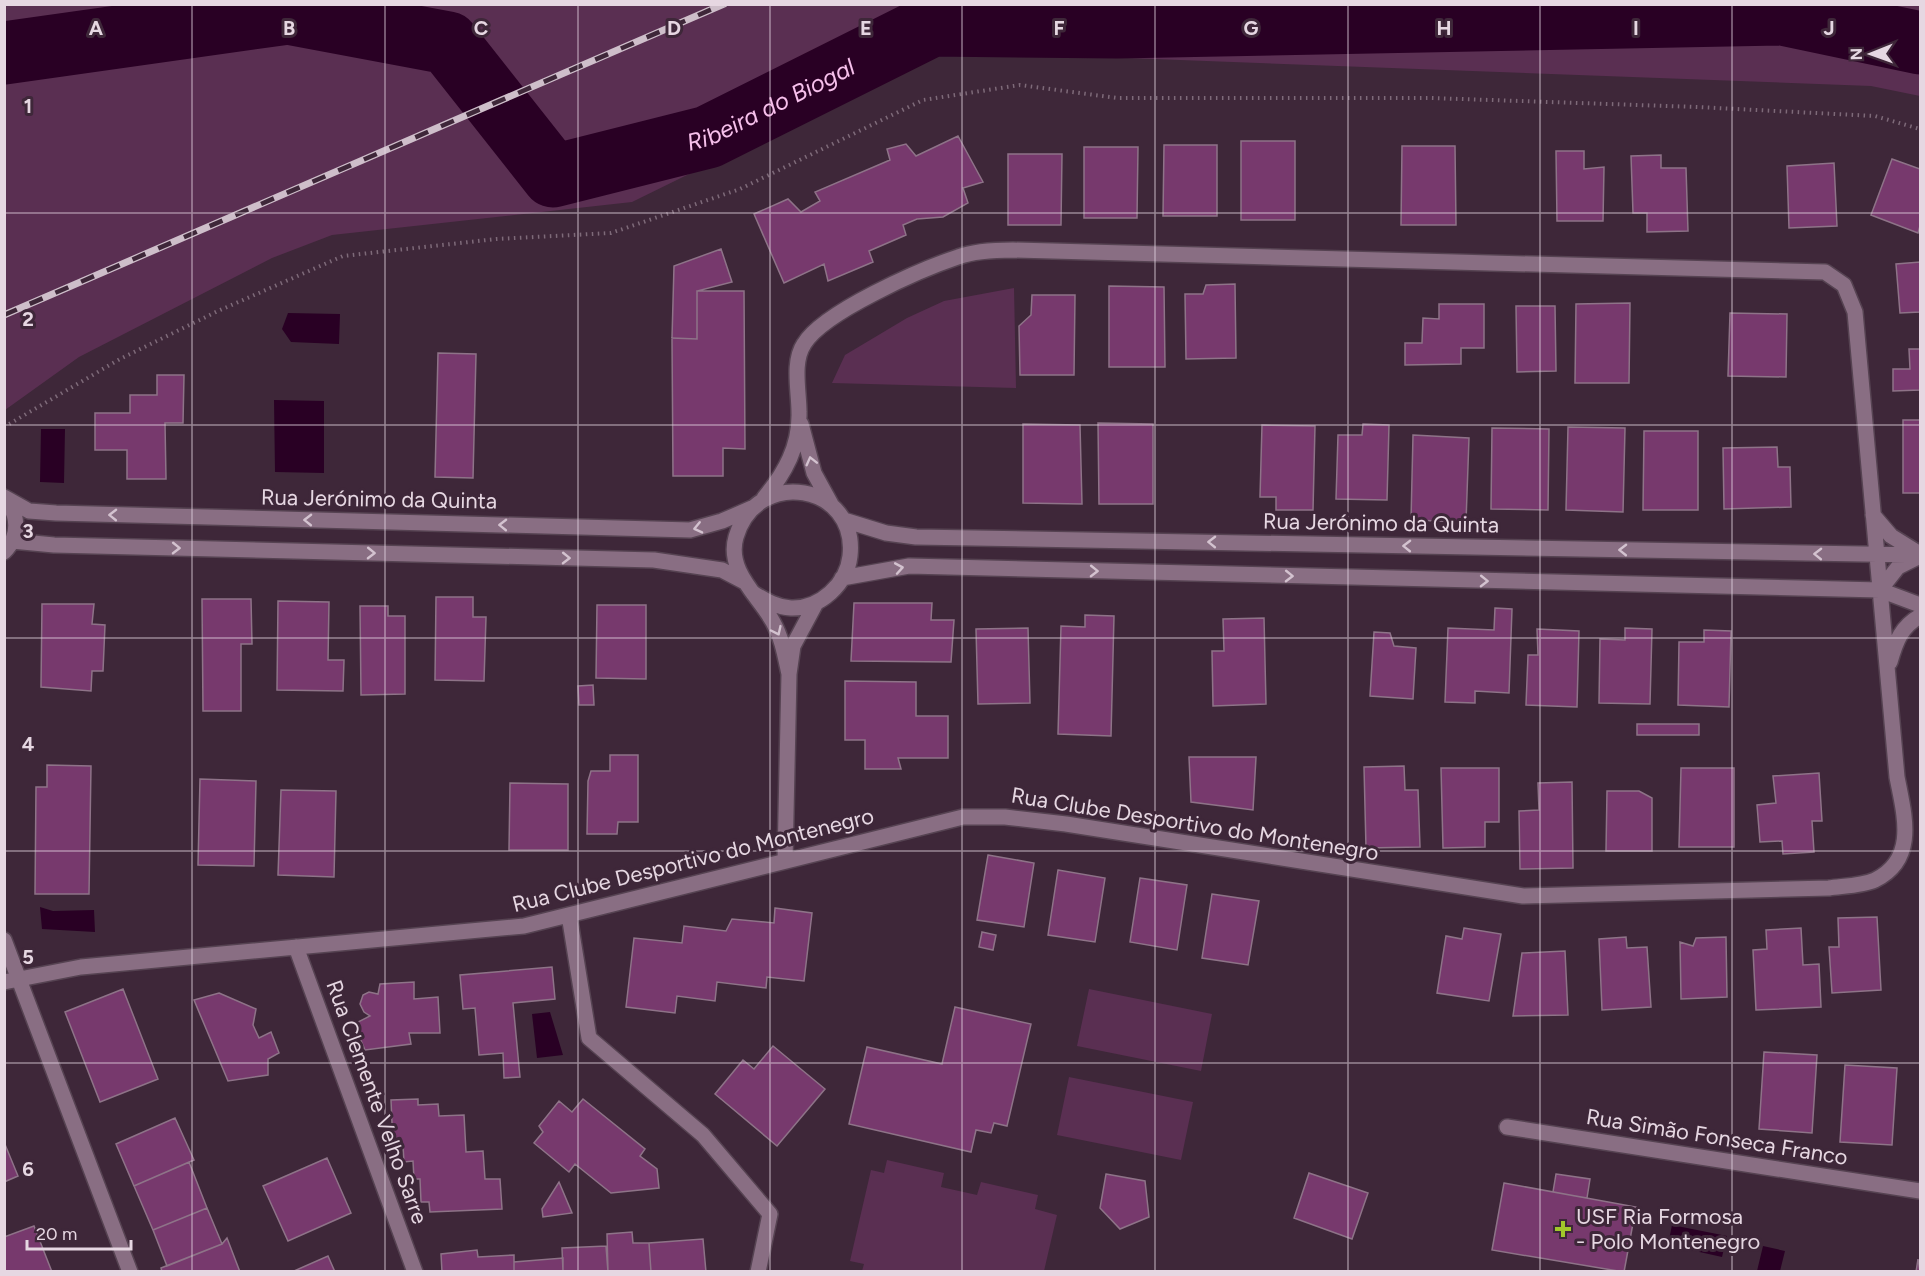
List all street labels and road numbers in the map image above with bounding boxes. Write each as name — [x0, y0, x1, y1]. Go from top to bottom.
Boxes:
street label: Rua Jerónimo da Quinta — [261, 483, 497, 515]
street label: Rua Jerónimo da Quinta — [1263, 507, 1499, 539]
street label: Rua Clube Desportivo do Montenegro — [1009, 782, 1381, 866]
street label: Rua Clube Desportivo do Montenegro — [509, 802, 877, 918]
street label: Rua Clemente Velho Sarre — [320, 976, 434, 1228]
street label: Rua Simão Fonseca Franco — [1584, 1103, 1850, 1171]

